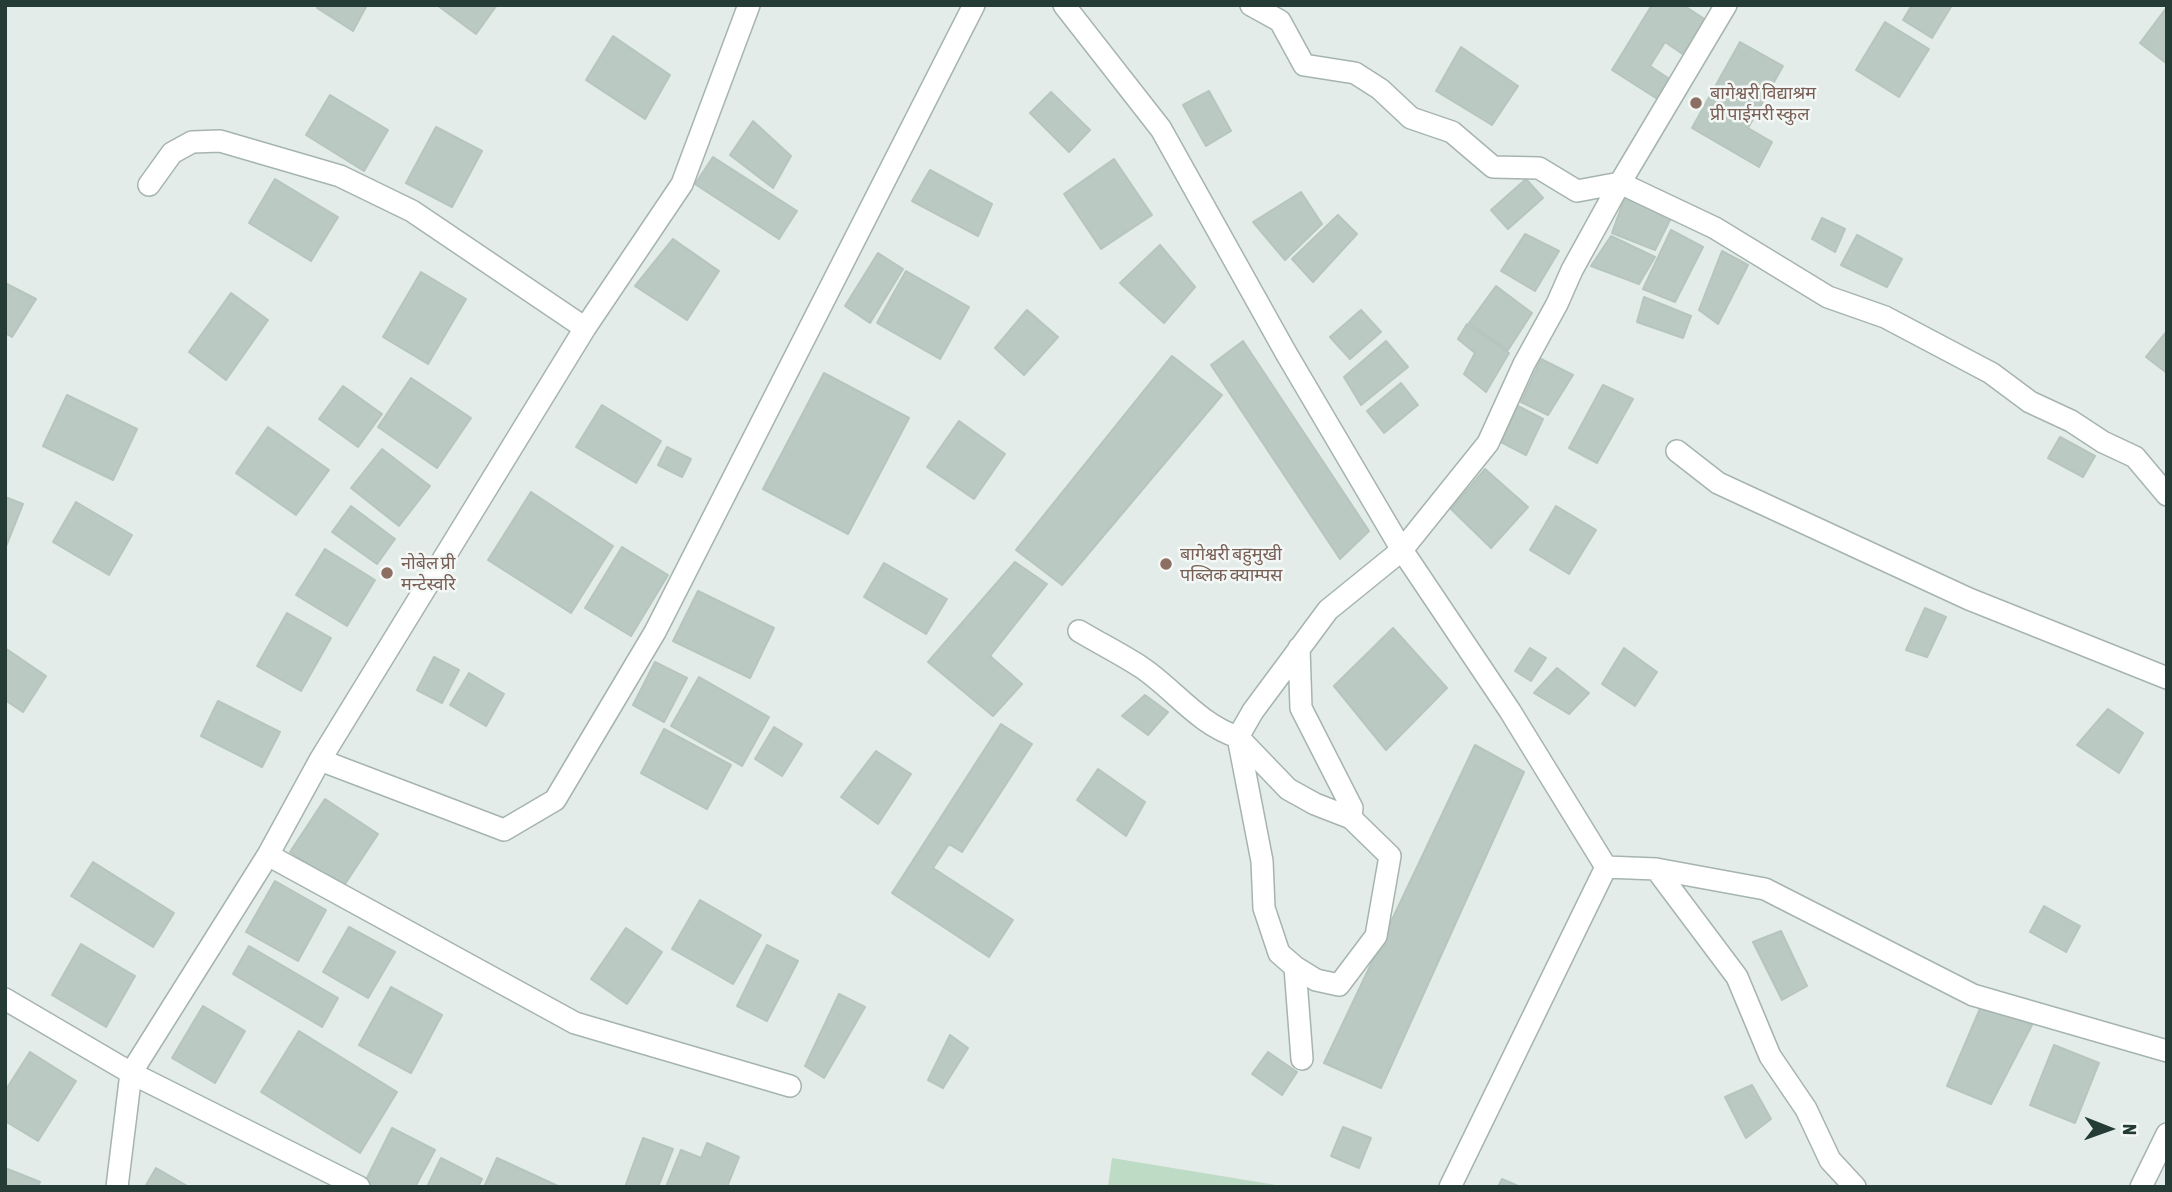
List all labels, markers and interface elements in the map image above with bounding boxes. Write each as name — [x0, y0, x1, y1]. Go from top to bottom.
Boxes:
place label: बागेश्वरी विद्याश्रम प्री पाईमरी स्कुल — [1710, 82, 1816, 124]
marker: बागेश्वरी विद्याश्रम प्री पाईमरी स्कुल — [1688, 95, 1704, 111]
place label: बागेश्वरी बहुमुखी पब्लिक क्याम्पस — [1180, 543, 1282, 586]
place label: नोबेल प्री मन्टेस्वरि — [401, 552, 456, 594]
marker: बागेश्वरी बहुमुखी पब्लिक क्याम्पस — [1158, 556, 1174, 572]
marker: नोबेल प्री मन्टेस्वरि — [379, 565, 395, 581]
north arrow — [2074, 1094, 2144, 1164]
text: N — [2119, 1124, 2141, 1135]

